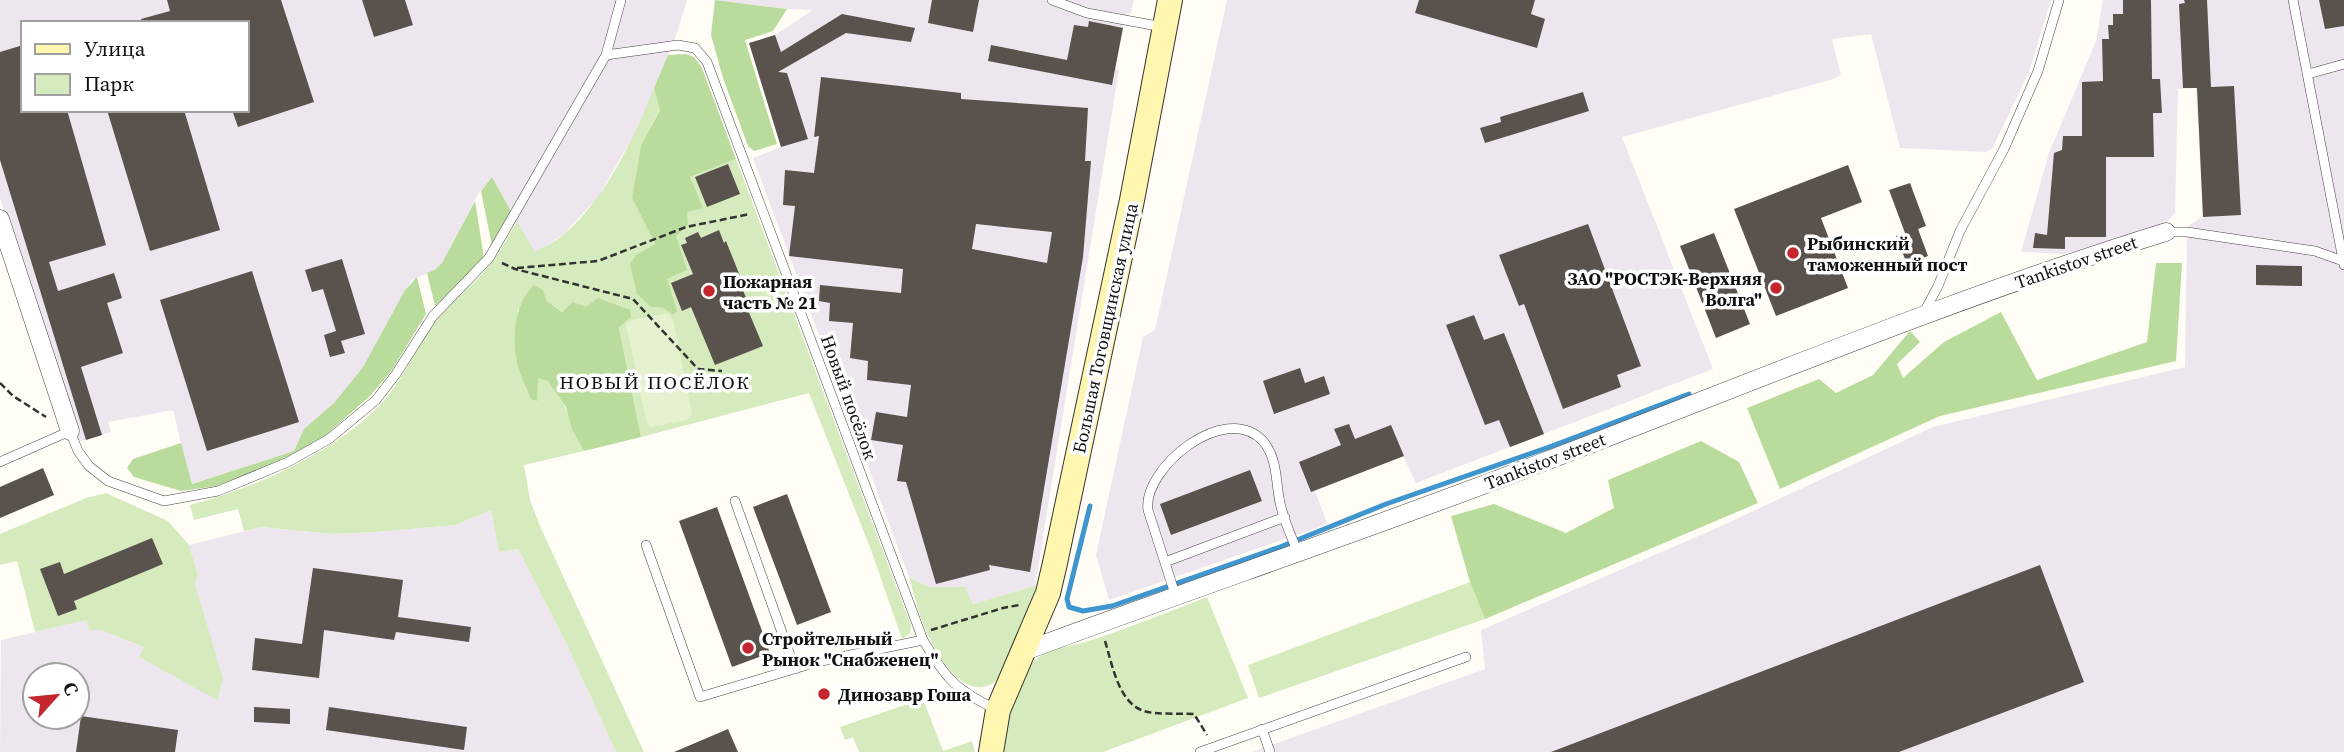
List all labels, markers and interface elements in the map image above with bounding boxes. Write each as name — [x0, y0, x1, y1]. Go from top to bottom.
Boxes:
legend — [21, 21, 248, 112]
text: Улица — [84, 34, 146, 63]
text: Парк — [84, 69, 134, 98]
street label: Большая Тоговщинская улица — [1066, 200, 1144, 455]
street label: Tankistov street — [2012, 229, 2140, 295]
place label: Рыбинский таможенный пост — [1807, 231, 1968, 277]
marker: Рыбинский таможенный пост — [1785, 245, 1801, 261]
place label: ЗАО "РОСТЭК-Верхняя Волга" — [1567, 266, 1762, 312]
place label: Пожарная часть № 21 — [723, 269, 817, 315]
marker: ЗАО "РОСТЭК-Верхняя Волга" — [1768, 280, 1784, 296]
marker: Пожарная часть № 21 — [701, 283, 717, 299]
street label: Новый посёлок — [815, 331, 883, 463]
district label: НОВЫЙ ПОСЁЛОК — [559, 369, 751, 395]
street label: Tankistov street — [1481, 426, 1609, 496]
place label: Стройтельный Рынок "Снабженец" — [762, 626, 939, 672]
marker: Стройтельный Рынок "Снабженец" — [740, 640, 756, 656]
north arrow — [21, 661, 91, 731]
text: С — [57, 677, 85, 700]
place label: Динозавр Гоша — [838, 682, 972, 707]
marker: Динозавр Гоша — [816, 686, 832, 702]

